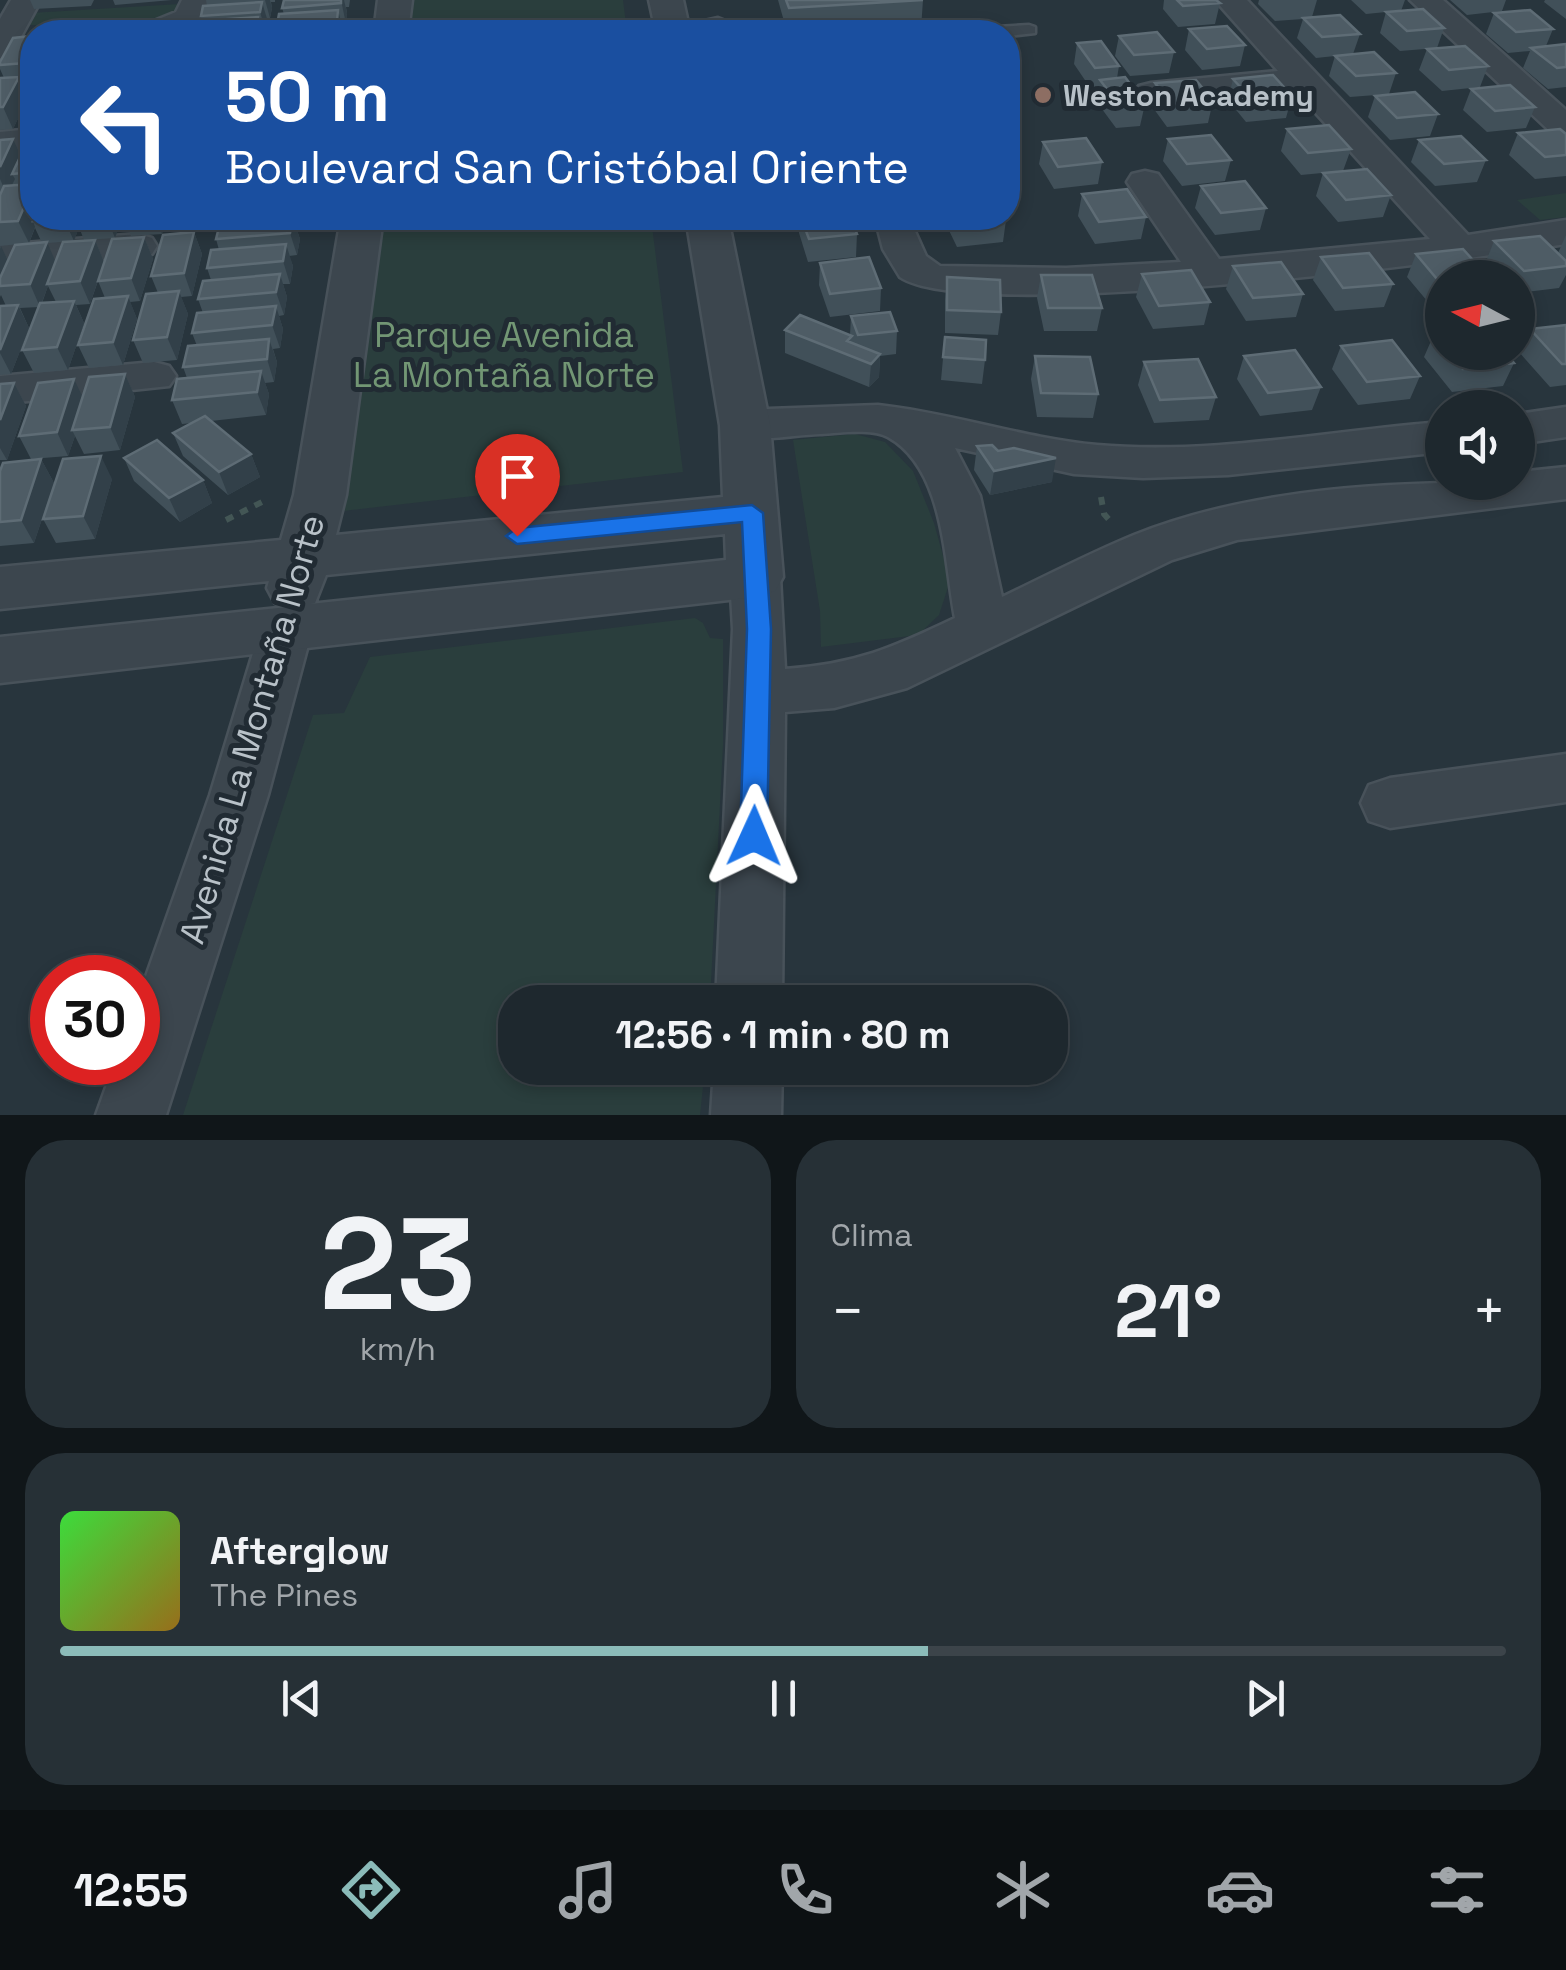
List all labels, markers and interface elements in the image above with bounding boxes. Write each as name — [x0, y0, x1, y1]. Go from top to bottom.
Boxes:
text: 50 m — [225, 52, 390, 141]
icon: left — [60, 60, 190, 190]
place label: Weston Academy — [1063, 76, 1314, 115]
marker: Weston Academy — [1032, 84, 1054, 106]
text: Boulevard San Cristóbal Oriente — [225, 139, 909, 196]
north arrow — [1425, 260, 1535, 370]
map controls — [1425, 260, 1535, 500]
park label: Parque Avenida La Montaña Norte — [353, 313, 655, 397]
button: sound — [1425, 390, 1535, 500]
pin — [475, 434, 560, 537]
icon: arrive — [490, 449, 545, 504]
street label: Avenida La Montaña Norte — [170, 510, 334, 948]
position arrow — [702, 784, 806, 888]
speed limit sign: 30 — [30, 955, 160, 1085]
text: 12:56 · 1 min · 80 m — [616, 1011, 950, 1059]
text: 23 — [320, 1181, 476, 1347]
text: Clima — [831, 1215, 913, 1255]
text: 21° — [1114, 1263, 1222, 1359]
text: − — [831, 1276, 865, 1346]
text: + — [1472, 1276, 1506, 1346]
text: km/h — [360, 1329, 436, 1369]
text: Afterglow — [210, 1527, 390, 1575]
text: The Pines — [210, 1575, 358, 1615]
icon: previous — [274, 1671, 329, 1726]
icon: pause — [756, 1671, 811, 1726]
icon: next — [1238, 1671, 1293, 1726]
icon: directions — [336, 1855, 406, 1925]
icon: music — [553, 1855, 623, 1925]
icon: phone — [770, 1855, 840, 1925]
icon: climate — [988, 1855, 1058, 1925]
icon: car — [1205, 1855, 1275, 1925]
icon: filters — [1422, 1855, 1492, 1925]
text: 12:55 — [74, 1862, 188, 1919]

